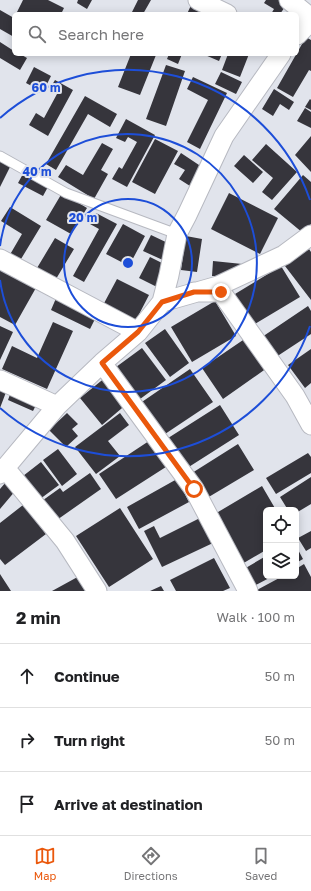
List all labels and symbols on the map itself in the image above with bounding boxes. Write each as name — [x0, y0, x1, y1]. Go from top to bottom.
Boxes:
text: 60 m — [32, 80, 60, 95]
text: 40 m — [23, 164, 51, 179]
text: 20 m — [69, 210, 97, 225]
centre of rings — [121, 256, 135, 270]
route end — [212, 283, 230, 301]
route start — [185, 480, 203, 498]

